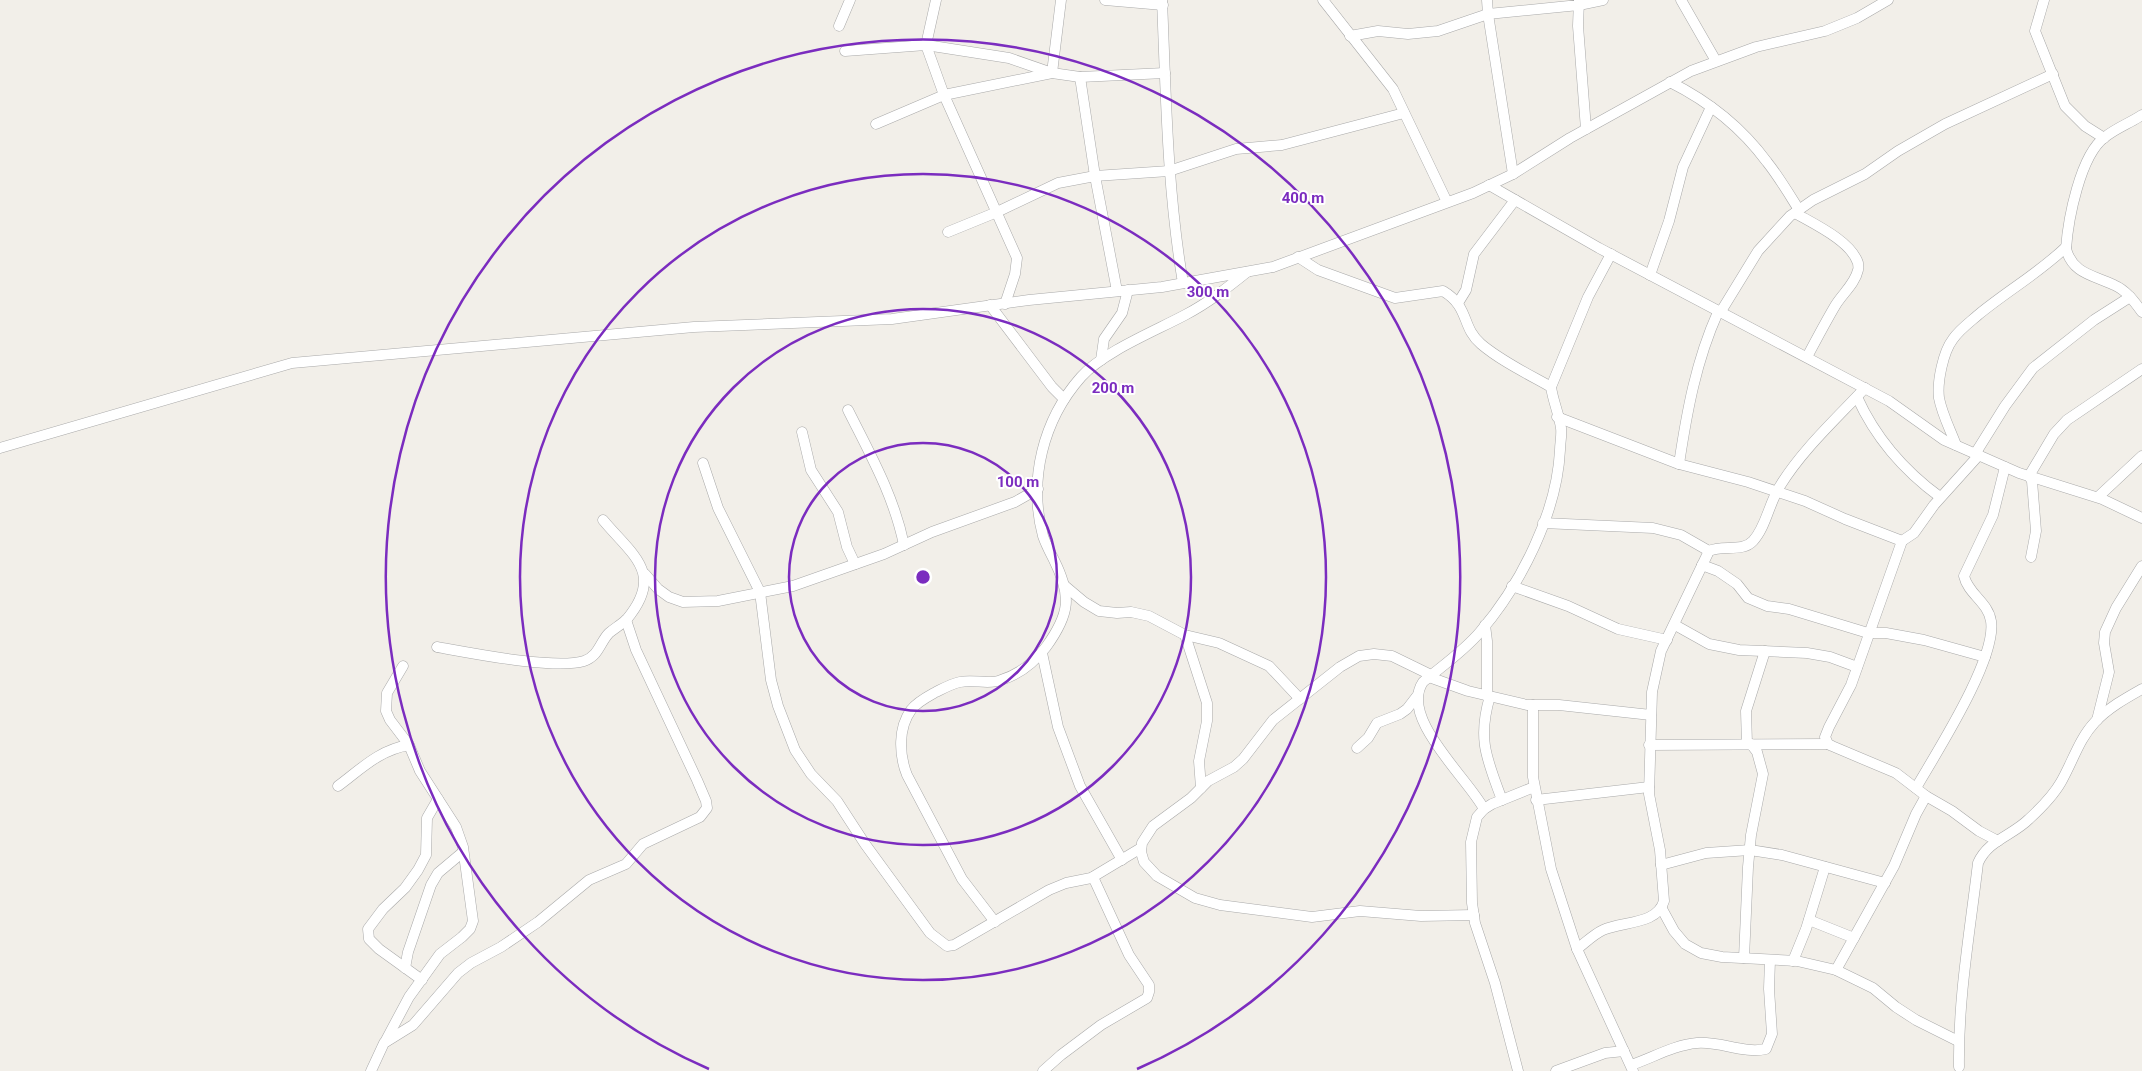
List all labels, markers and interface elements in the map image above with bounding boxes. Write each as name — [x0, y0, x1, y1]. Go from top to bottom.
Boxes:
text: 400 m — [1282, 189, 1324, 207]
text: 300 m — [1187, 283, 1229, 301]
text: 200 m — [1092, 379, 1134, 397]
text: 100 m — [997, 473, 1039, 491]
centre of rings — [914, 568, 932, 586]

